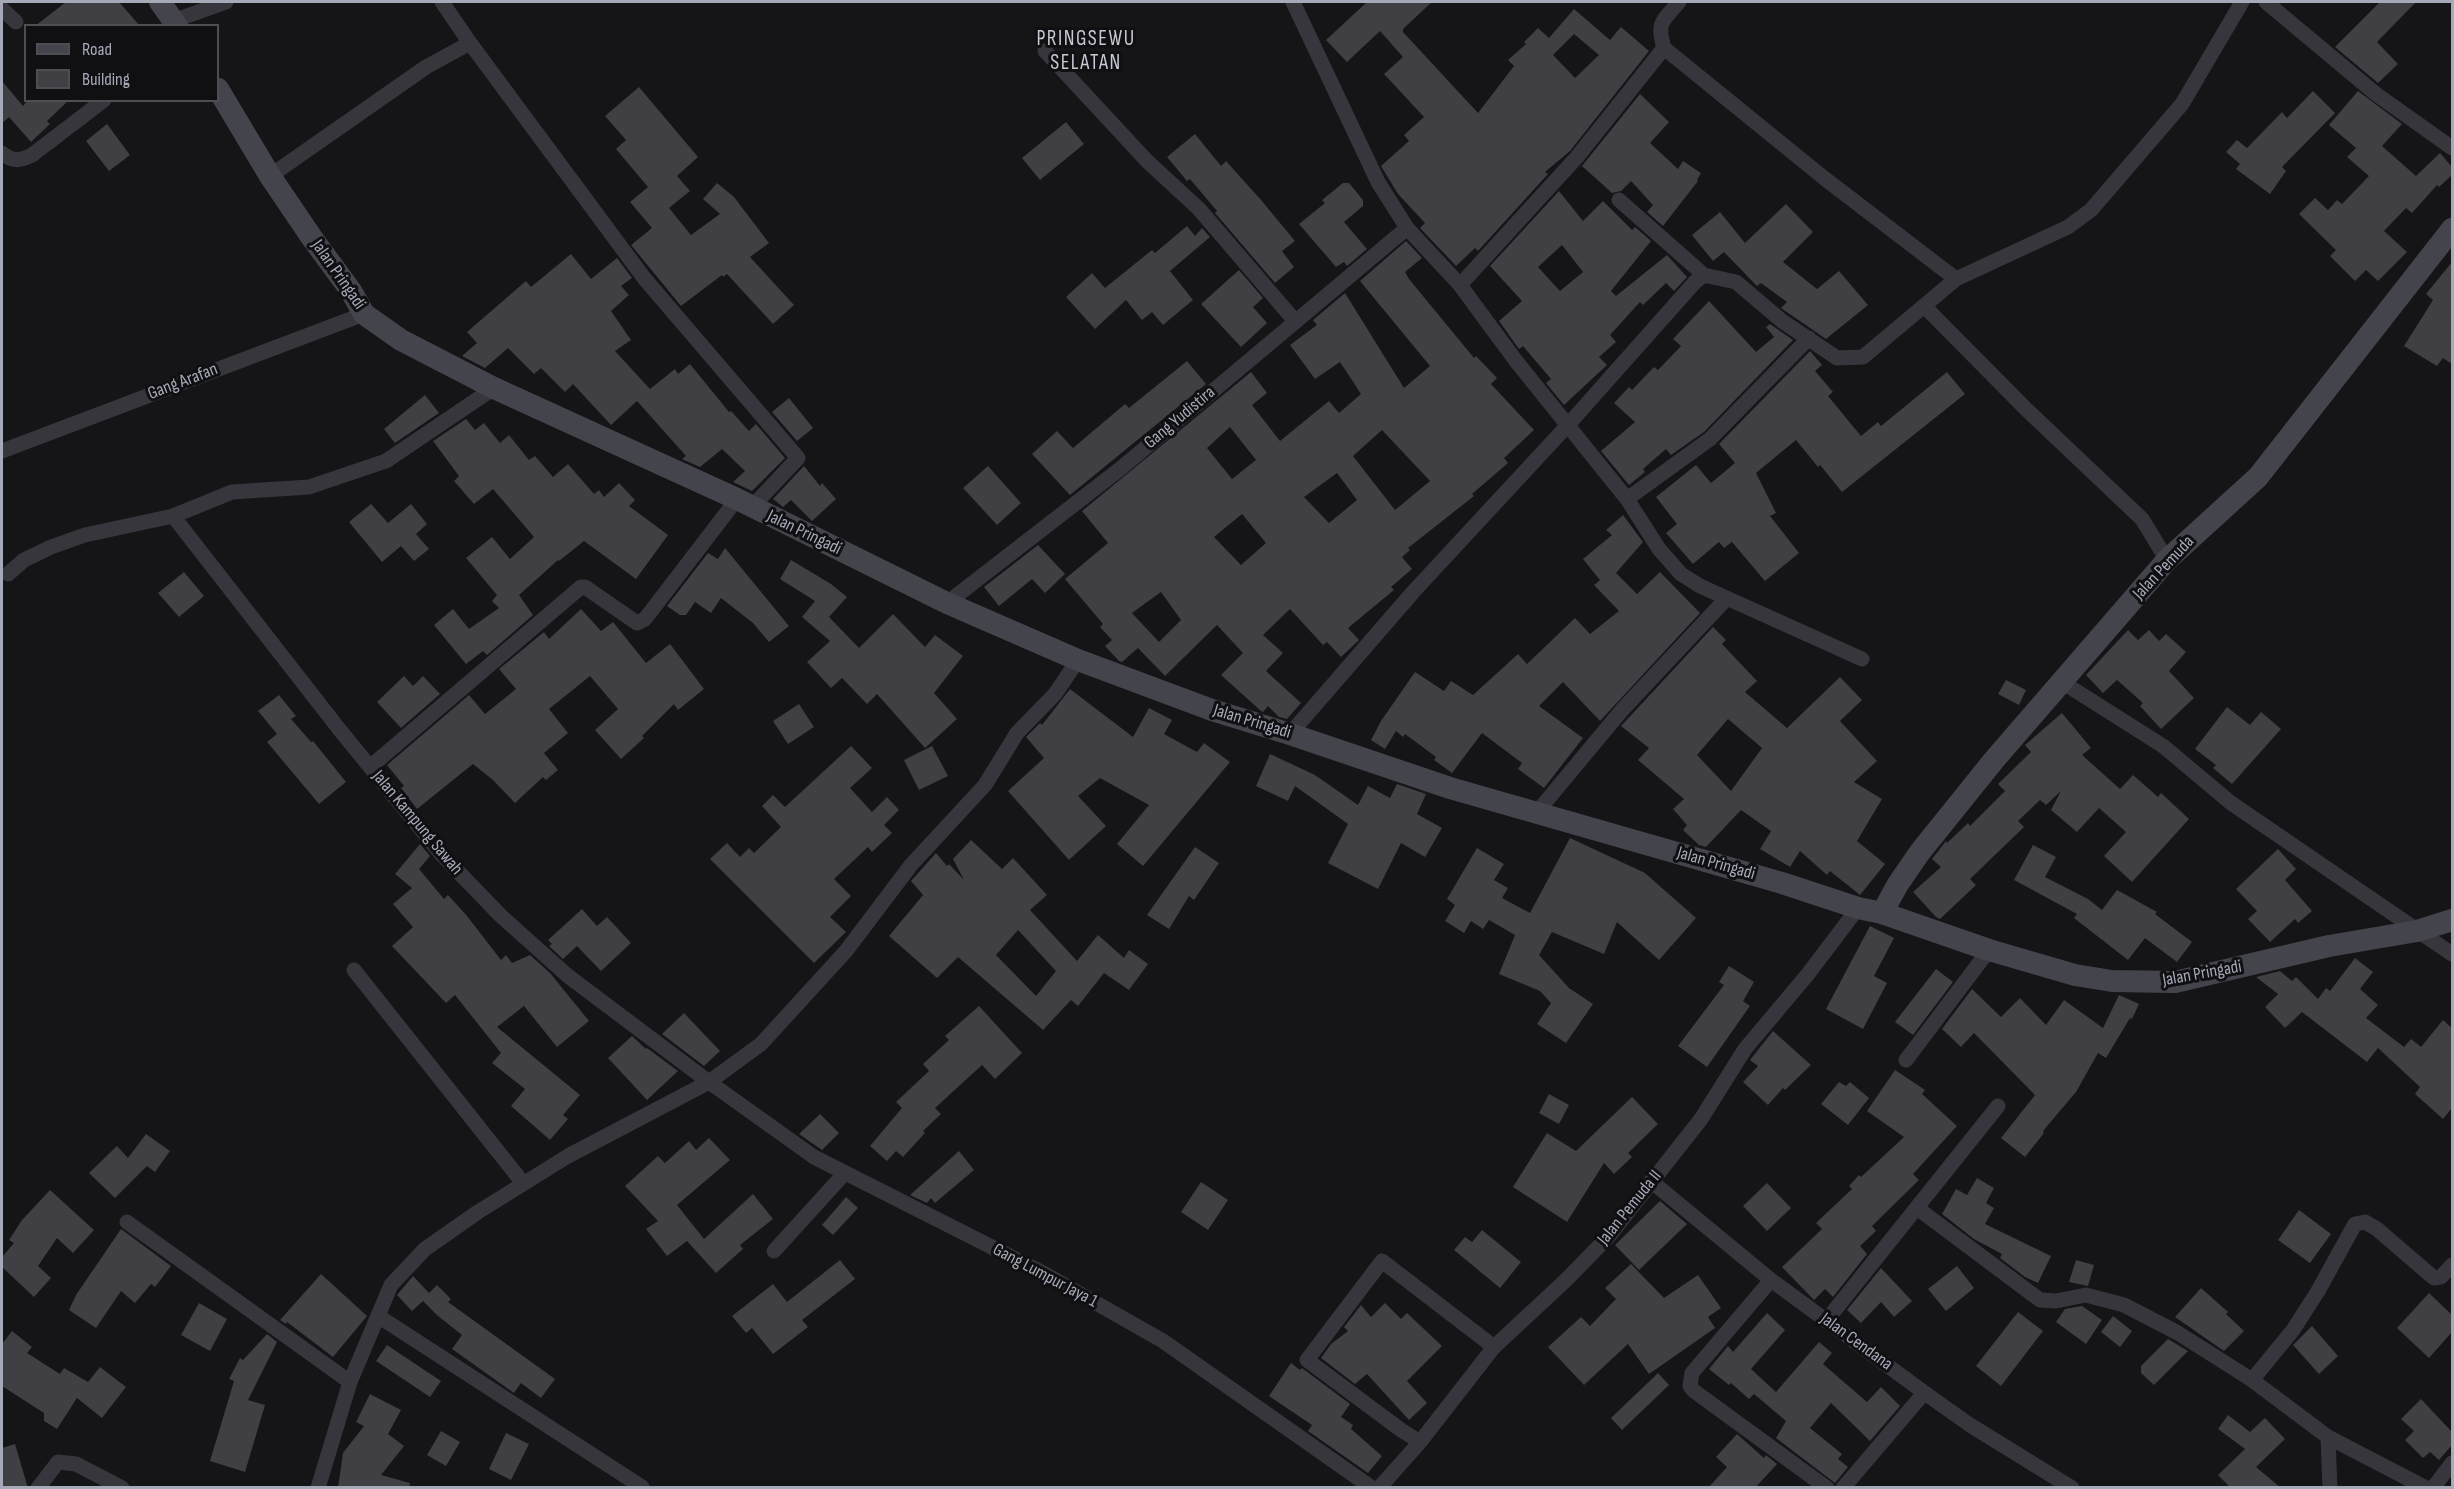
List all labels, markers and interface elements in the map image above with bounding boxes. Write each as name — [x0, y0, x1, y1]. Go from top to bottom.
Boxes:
legend — [24, 24, 219, 102]
district label: PRINGSEWU SELATAN — [1036, 27, 1136, 77]
text: Road — [82, 39, 112, 60]
text: Building — [82, 69, 130, 90]
street label: Jalan Pringadi — [306, 236, 370, 314]
street label: Gang Arafan — [145, 359, 221, 405]
street label: Gang Yudistira — [1140, 382, 1220, 454]
street label: Jalan Pringadi — [763, 506, 845, 560]
street label: Jalan Pemuda — [2129, 531, 2199, 605]
street label: Jalan Pringadi — [1211, 700, 1293, 744]
street label: Jalan Kampung Sawah — [367, 766, 467, 880]
street label: Jalan Pringadi — [1675, 843, 1757, 885]
street label: Jalan Pringadi — [2161, 956, 2243, 992]
street label: Jalan Pemuda II — [1593, 1166, 1667, 1250]
street label: Gang Lumpur Jaya 1 — [989, 1239, 1101, 1313]
street label: Jalan Cendana — [1816, 1309, 1896, 1375]

